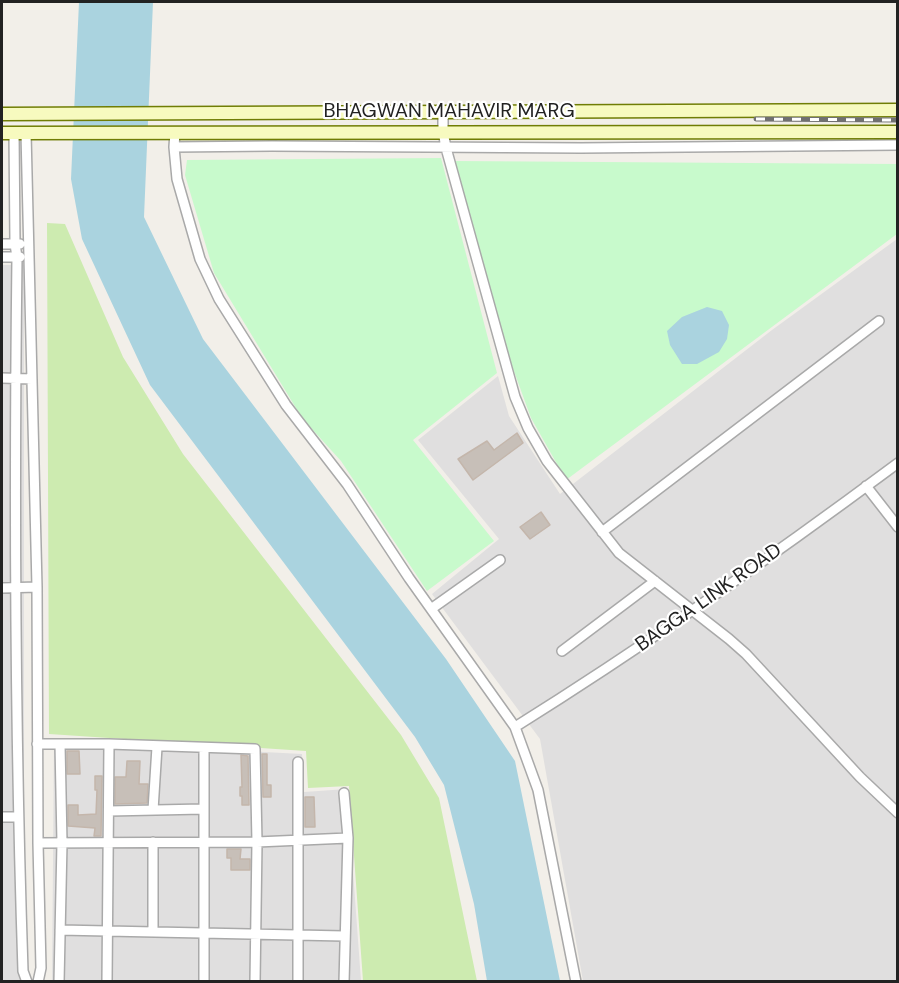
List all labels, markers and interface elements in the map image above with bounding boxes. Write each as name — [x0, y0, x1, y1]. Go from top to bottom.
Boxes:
street label: BHAGWAN MAHAVIR MARG — [323, 100, 575, 124]
street label: BAGGA LINK ROAD — [631, 539, 787, 657]

